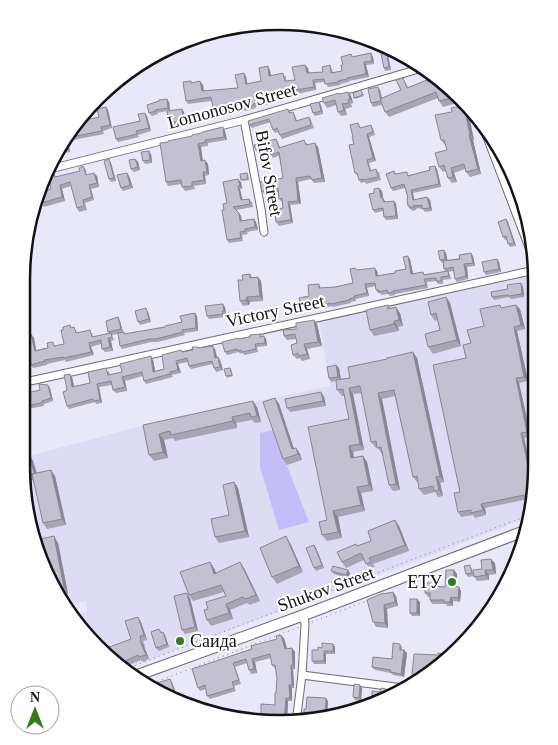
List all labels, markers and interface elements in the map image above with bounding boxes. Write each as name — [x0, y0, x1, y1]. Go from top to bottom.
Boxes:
street label: Lomonosov Street — [165, 79, 299, 133]
street label: Bifov Street — [252, 128, 286, 218]
street label: Victory Street — [224, 291, 326, 331]
street label: Shukov Street — [275, 562, 377, 616]
place label: ЕТУ — [407, 572, 442, 592]
marker: ЕТУ — [446, 576, 458, 588]
place label: Саида — [190, 631, 237, 651]
marker: Саида — [174, 635, 186, 647]
north arrow — [10, 685, 60, 735]
text: N — [30, 690, 40, 705]

